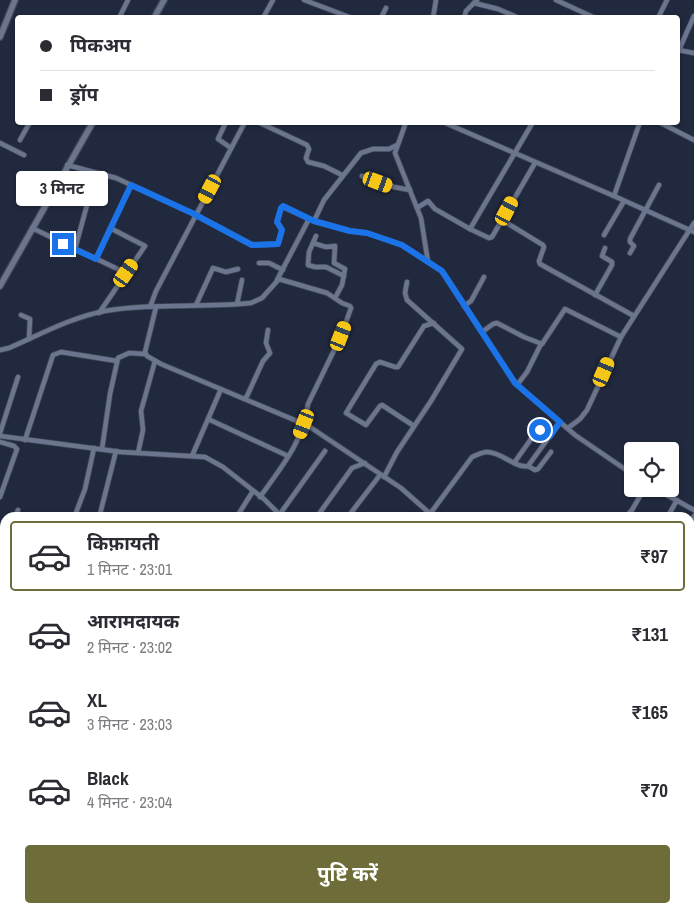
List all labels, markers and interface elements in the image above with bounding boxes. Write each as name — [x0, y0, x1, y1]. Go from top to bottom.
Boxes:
text: पिकअप — [70, 32, 131, 58]
text: ड्रॉप — [70, 81, 98, 107]
car — [361, 170, 394, 194]
callout: 3 मिनट — [17, 172, 109, 206]
car — [196, 172, 223, 206]
text: 3 मिनट — [40, 177, 84, 199]
car — [493, 194, 520, 228]
route end — [52, 233, 74, 255]
car — [111, 256, 140, 290]
car — [328, 319, 353, 353]
car — [591, 355, 616, 389]
car — [291, 407, 316, 441]
route start — [529, 419, 551, 441]
map controls — [624, 442, 679, 497]
button: locate — [624, 442, 679, 497]
text: किफ़ायती — [87, 530, 159, 556]
icon: car — [27, 534, 72, 579]
text: ₹97 — [640, 543, 668, 569]
text: 1 मिनट · 23:01 — [87, 558, 172, 580]
text: आरामदायक — [87, 608, 179, 634]
icon: car — [27, 612, 72, 657]
text: ₹131 — [631, 621, 668, 647]
text: 2 मिनट · 23:02 — [87, 636, 172, 658]
text: XL — [87, 687, 107, 713]
icon: car — [27, 690, 72, 735]
text: ₹165 — [631, 699, 668, 725]
text: 3 मिनट · 23:03 — [87, 713, 172, 735]
text: Black — [87, 765, 129, 791]
icon: car — [27, 768, 72, 813]
text: ₹70 — [640, 777, 668, 803]
text: 4 मिनट · 23:04 — [87, 791, 172, 813]
button: पुष्टि करें — [25, 845, 670, 903]

